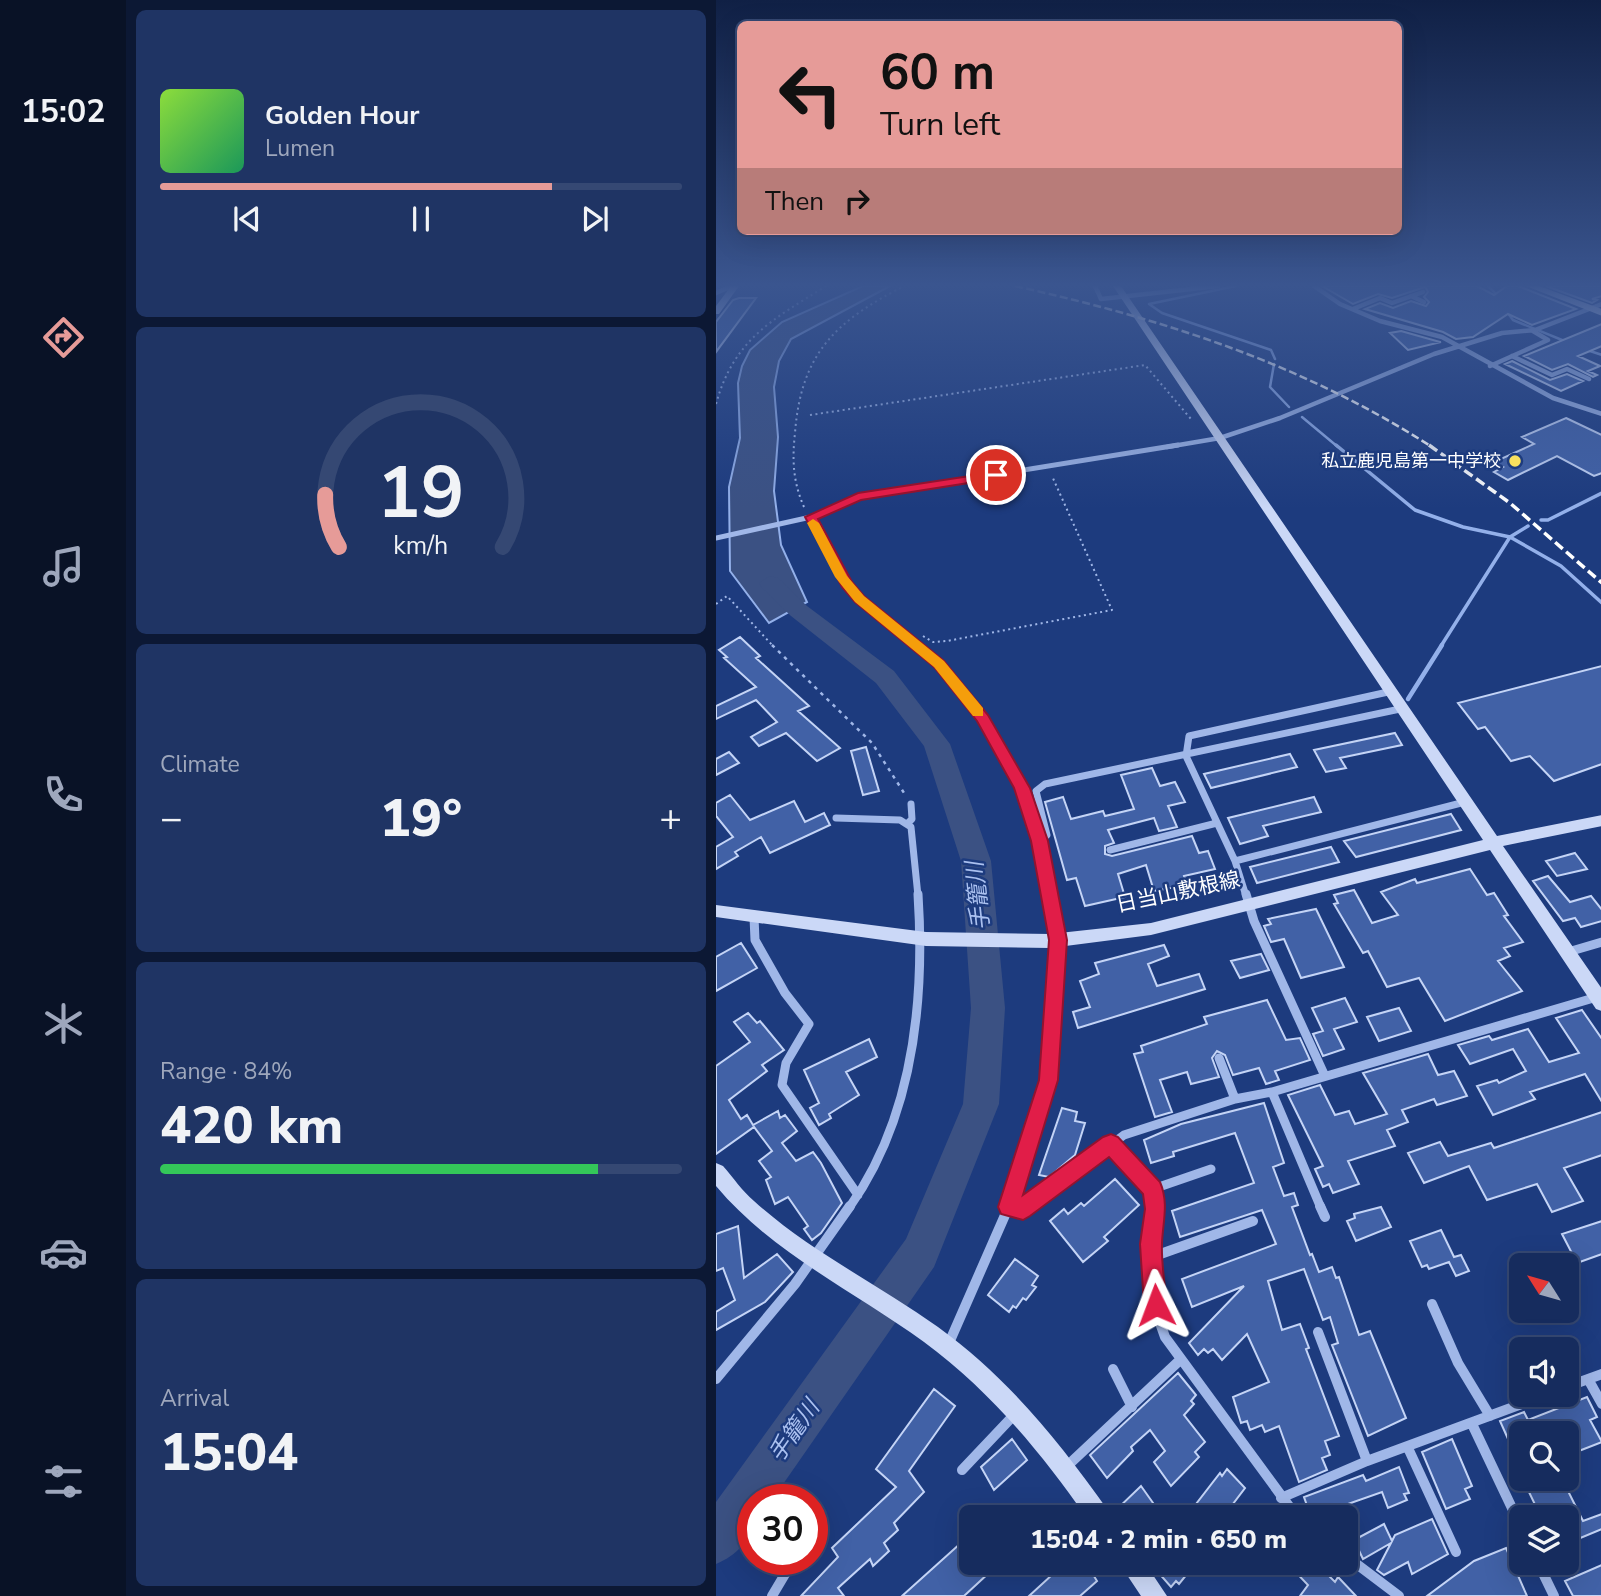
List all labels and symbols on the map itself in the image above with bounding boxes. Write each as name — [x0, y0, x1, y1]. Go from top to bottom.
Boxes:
pin — [966, 445, 1026, 505]
place label: 私立鹿児島第一中学校 — [1321, 449, 1501, 473]
marker: 私立鹿児島第一中学校 — [1507, 453, 1523, 469]
water label: 手籠川 — [959, 857, 997, 932]
street label: 日当山敷根線 — [1113, 865, 1243, 919]
north arrow — [1509, 1253, 1579, 1323]
position arrow — [1119, 1268, 1193, 1342]
water label: 手籠川 — [762, 1391, 828, 1468]
speed limit sign: 30 — [737, 1484, 828, 1575]

